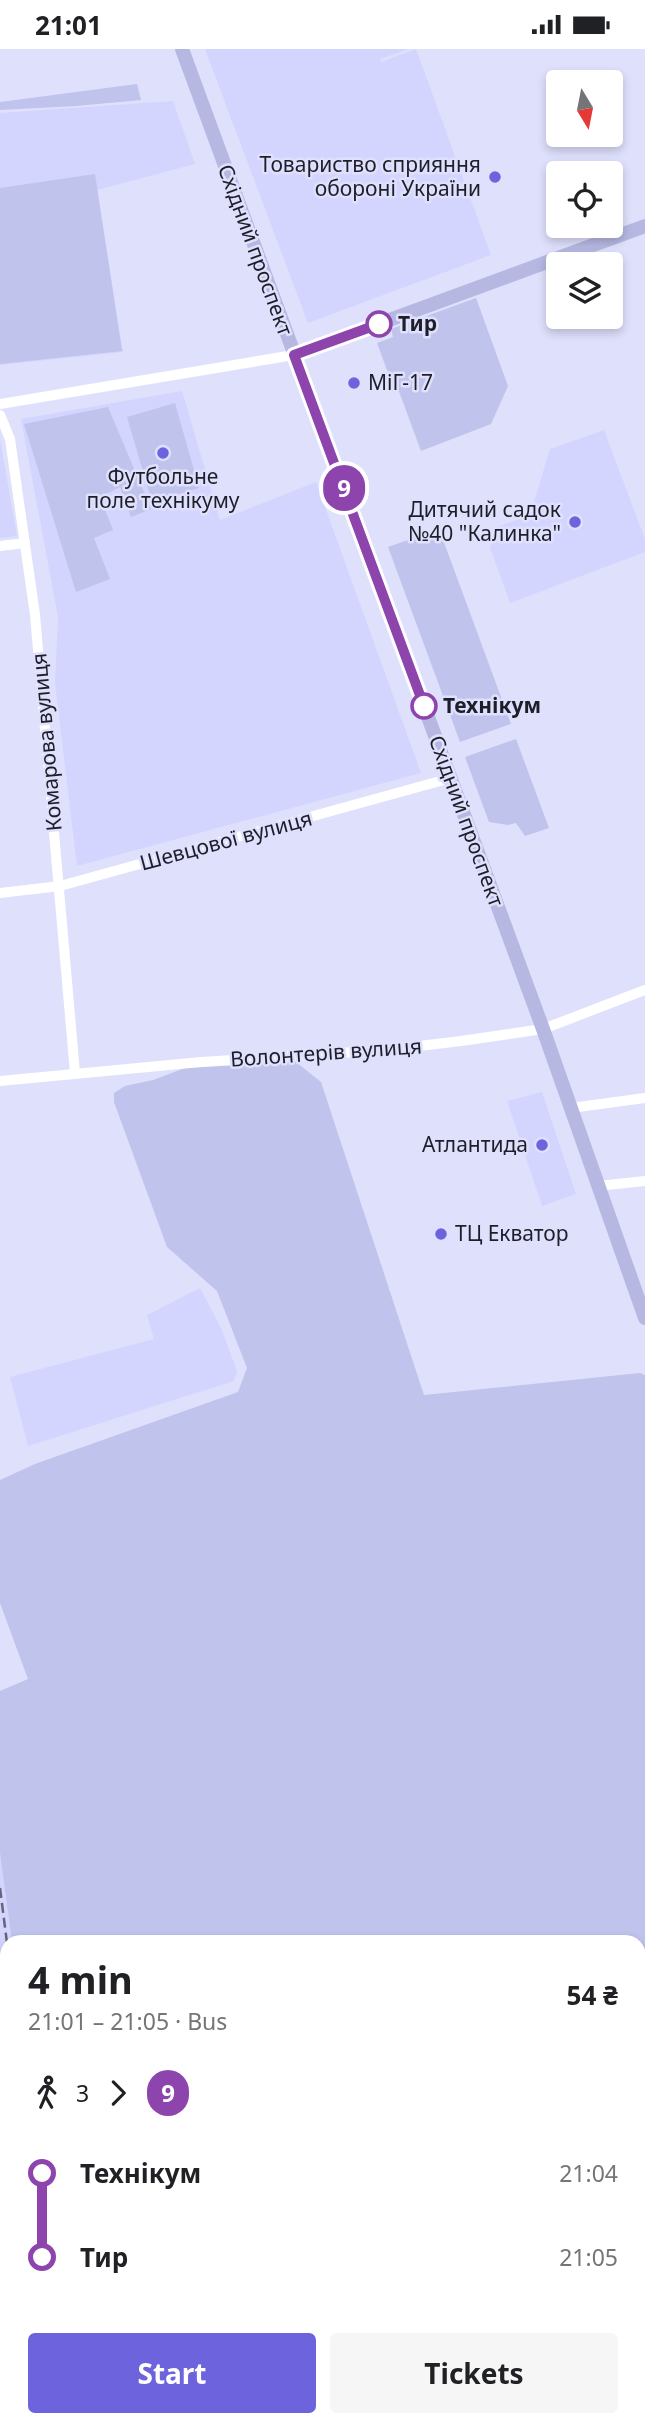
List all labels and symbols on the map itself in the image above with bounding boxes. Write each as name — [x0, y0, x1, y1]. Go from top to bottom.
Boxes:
north arrow — [546, 70, 623, 147]
place label: Товариство сприяння обороні України — [260, 150, 481, 202]
street label: Східний проспект — [212, 160, 300, 339]
marker: Товариство сприяння обороні України — [487, 169, 503, 185]
place label: Тир — [398, 309, 437, 337]
marker: Тир — [366, 311, 392, 337]
place label: МіГ-17 — [368, 368, 433, 396]
marker: МіГ-17 — [346, 375, 362, 391]
marker: Футбольне поле технікуму — [155, 445, 171, 461]
place label: Футбольне поле технікуму — [87, 462, 240, 514]
line badge: 9 — [321, 465, 367, 511]
place label: Дитячий садок №40 "Калинка" — [408, 495, 561, 547]
marker: Дитячий садок №40 "Калинка" — [567, 514, 583, 530]
street label: Комарова вулиця — [24, 652, 68, 832]
place label: Технікум — [443, 691, 541, 719]
marker: Технікум — [411, 693, 437, 719]
street label: Східний проспект — [423, 731, 511, 910]
street label: Шевцової вулиця — [136, 804, 315, 876]
street label: Волонтерів вулиця — [229, 1031, 423, 1073]
place label: Атлантида — [422, 1130, 528, 1158]
marker: Атлантида — [534, 1137, 550, 1153]
place label: ТЦ Екватор — [455, 1219, 569, 1247]
marker: ТЦ Екватор — [433, 1226, 449, 1242]

